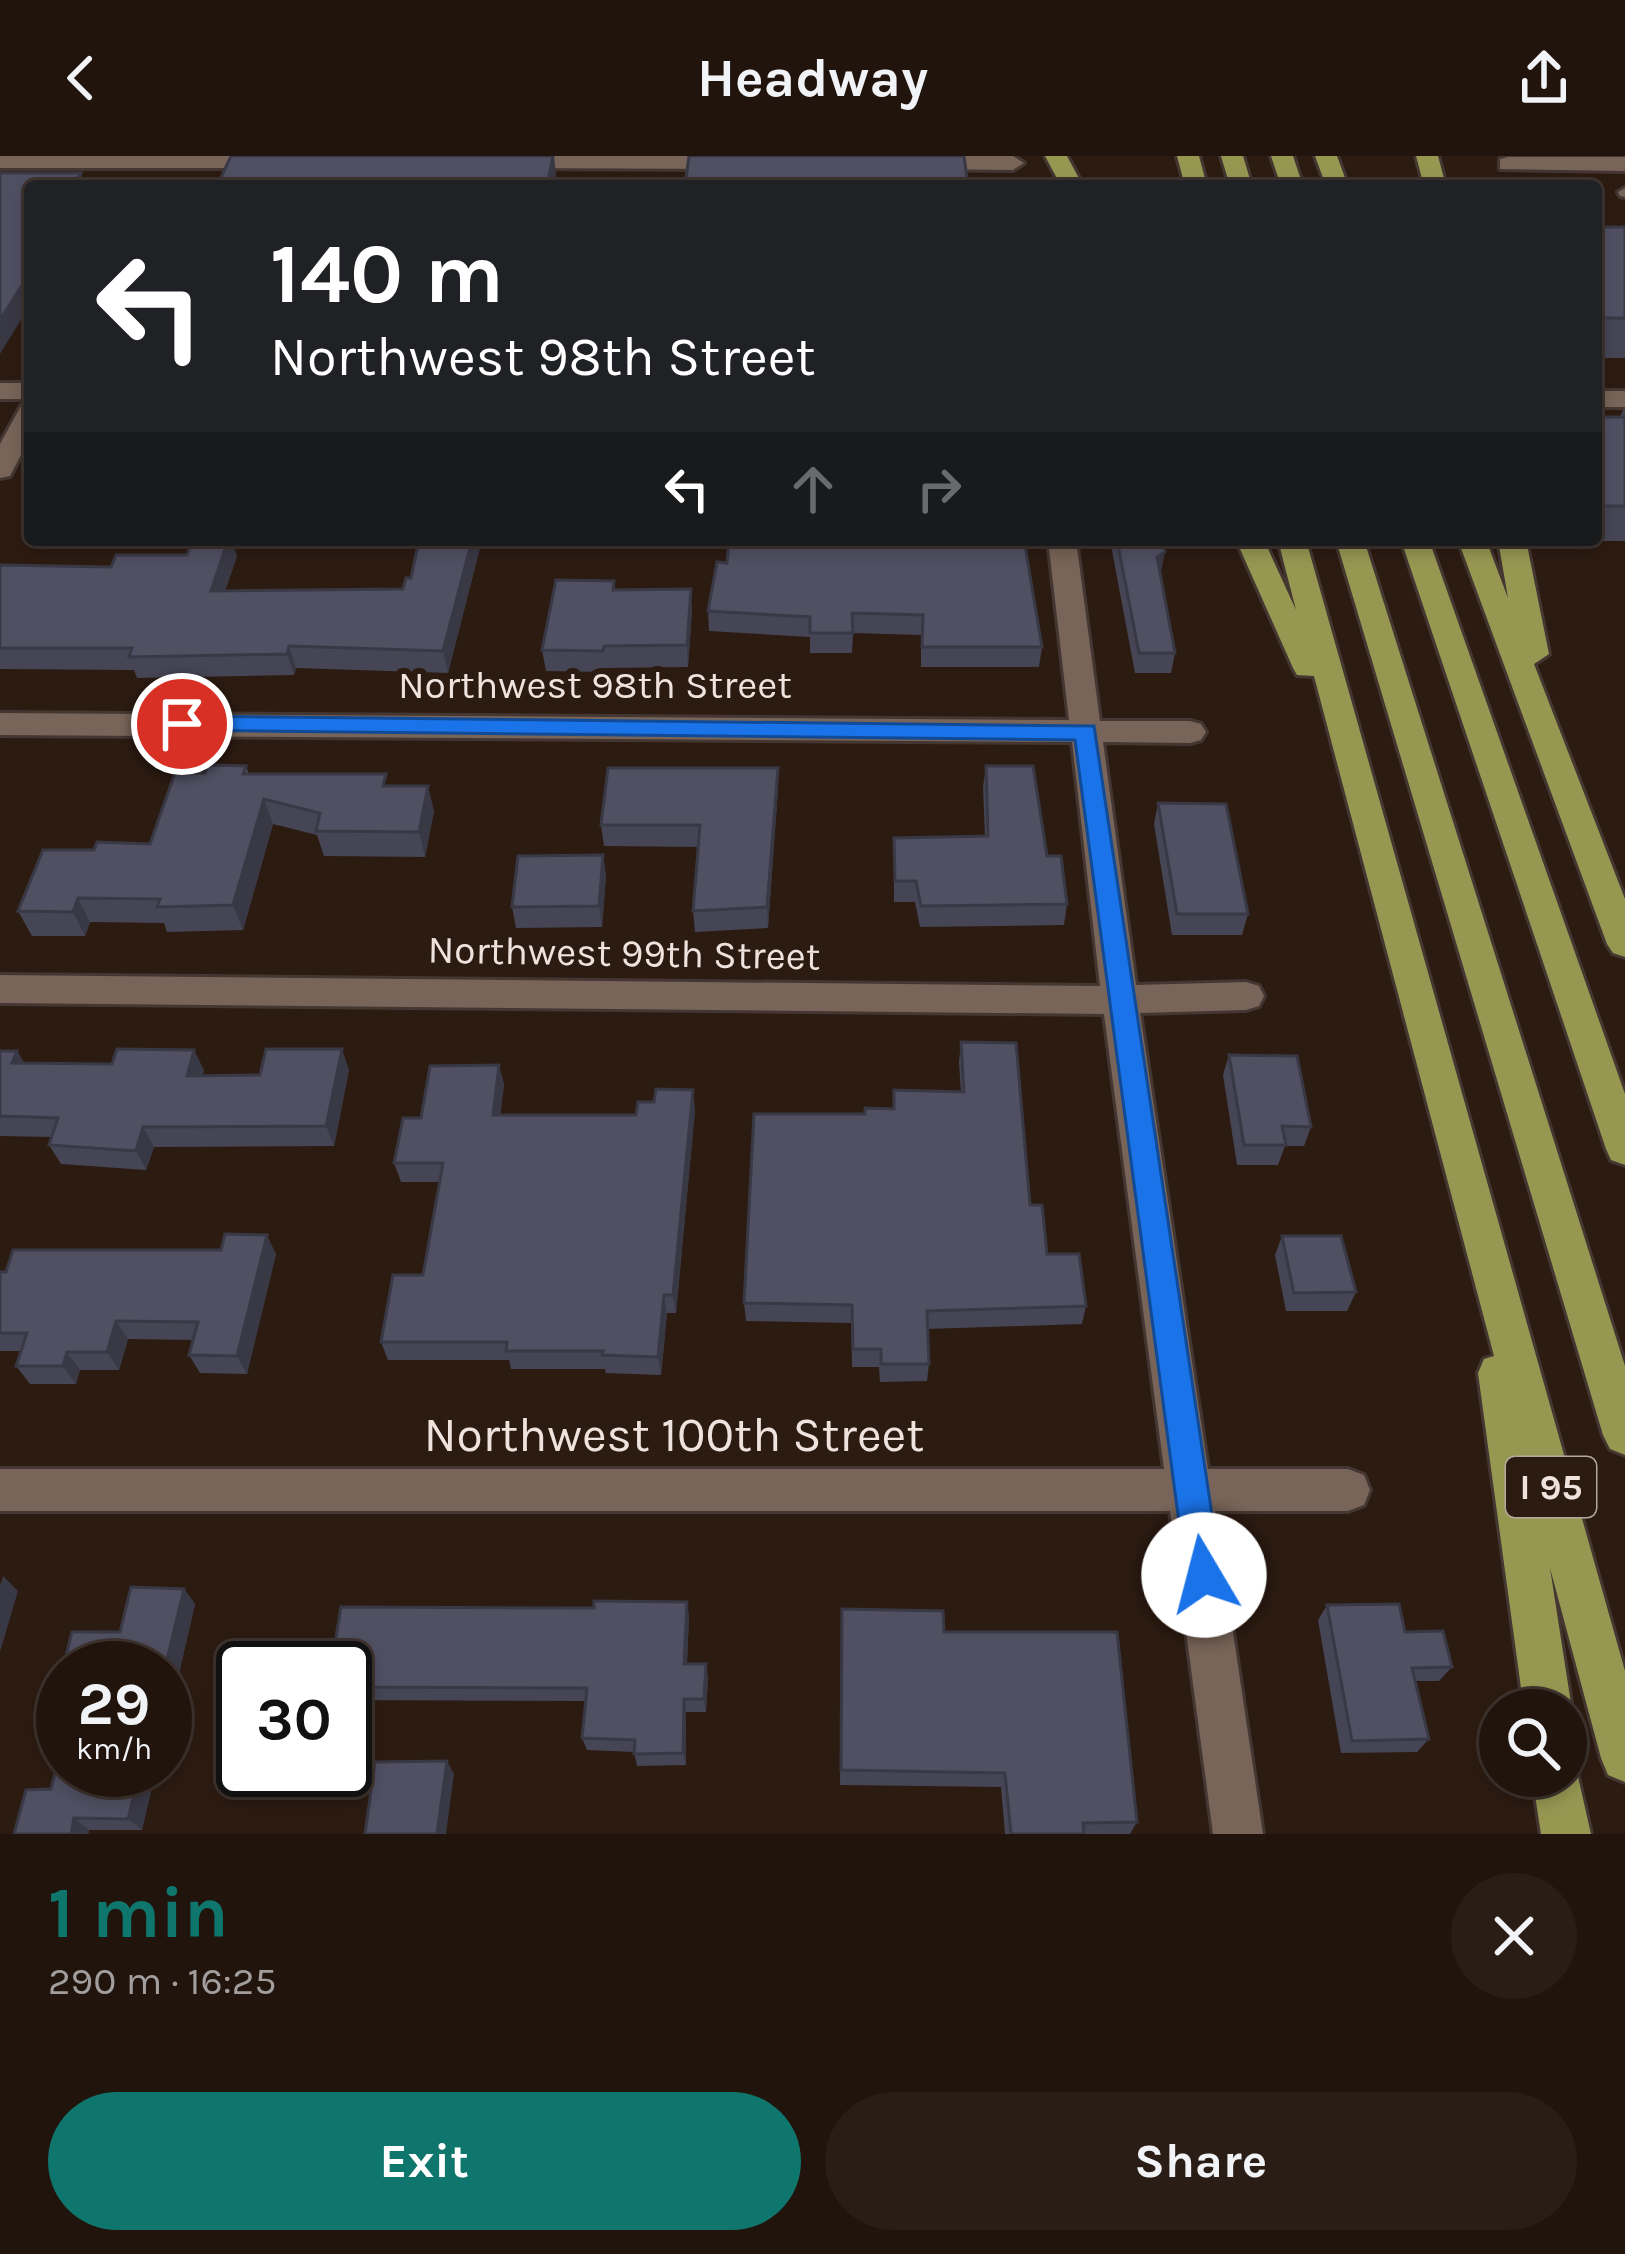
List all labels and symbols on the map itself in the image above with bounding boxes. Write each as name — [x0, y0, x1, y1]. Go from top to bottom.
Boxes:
street label: Northwest 98th Street — [398, 662, 792, 708]
pin — [131, 673, 233, 775]
street label: Northwest 99th Street — [427, 927, 821, 979]
street label: Northwest 100th Street — [424, 1407, 924, 1463]
road number: I 95 — [1506, 1457, 1596, 1517]
position arrow — [1141, 1512, 1267, 1638]
speed limit sign: 30 — [216, 1641, 372, 1797]

